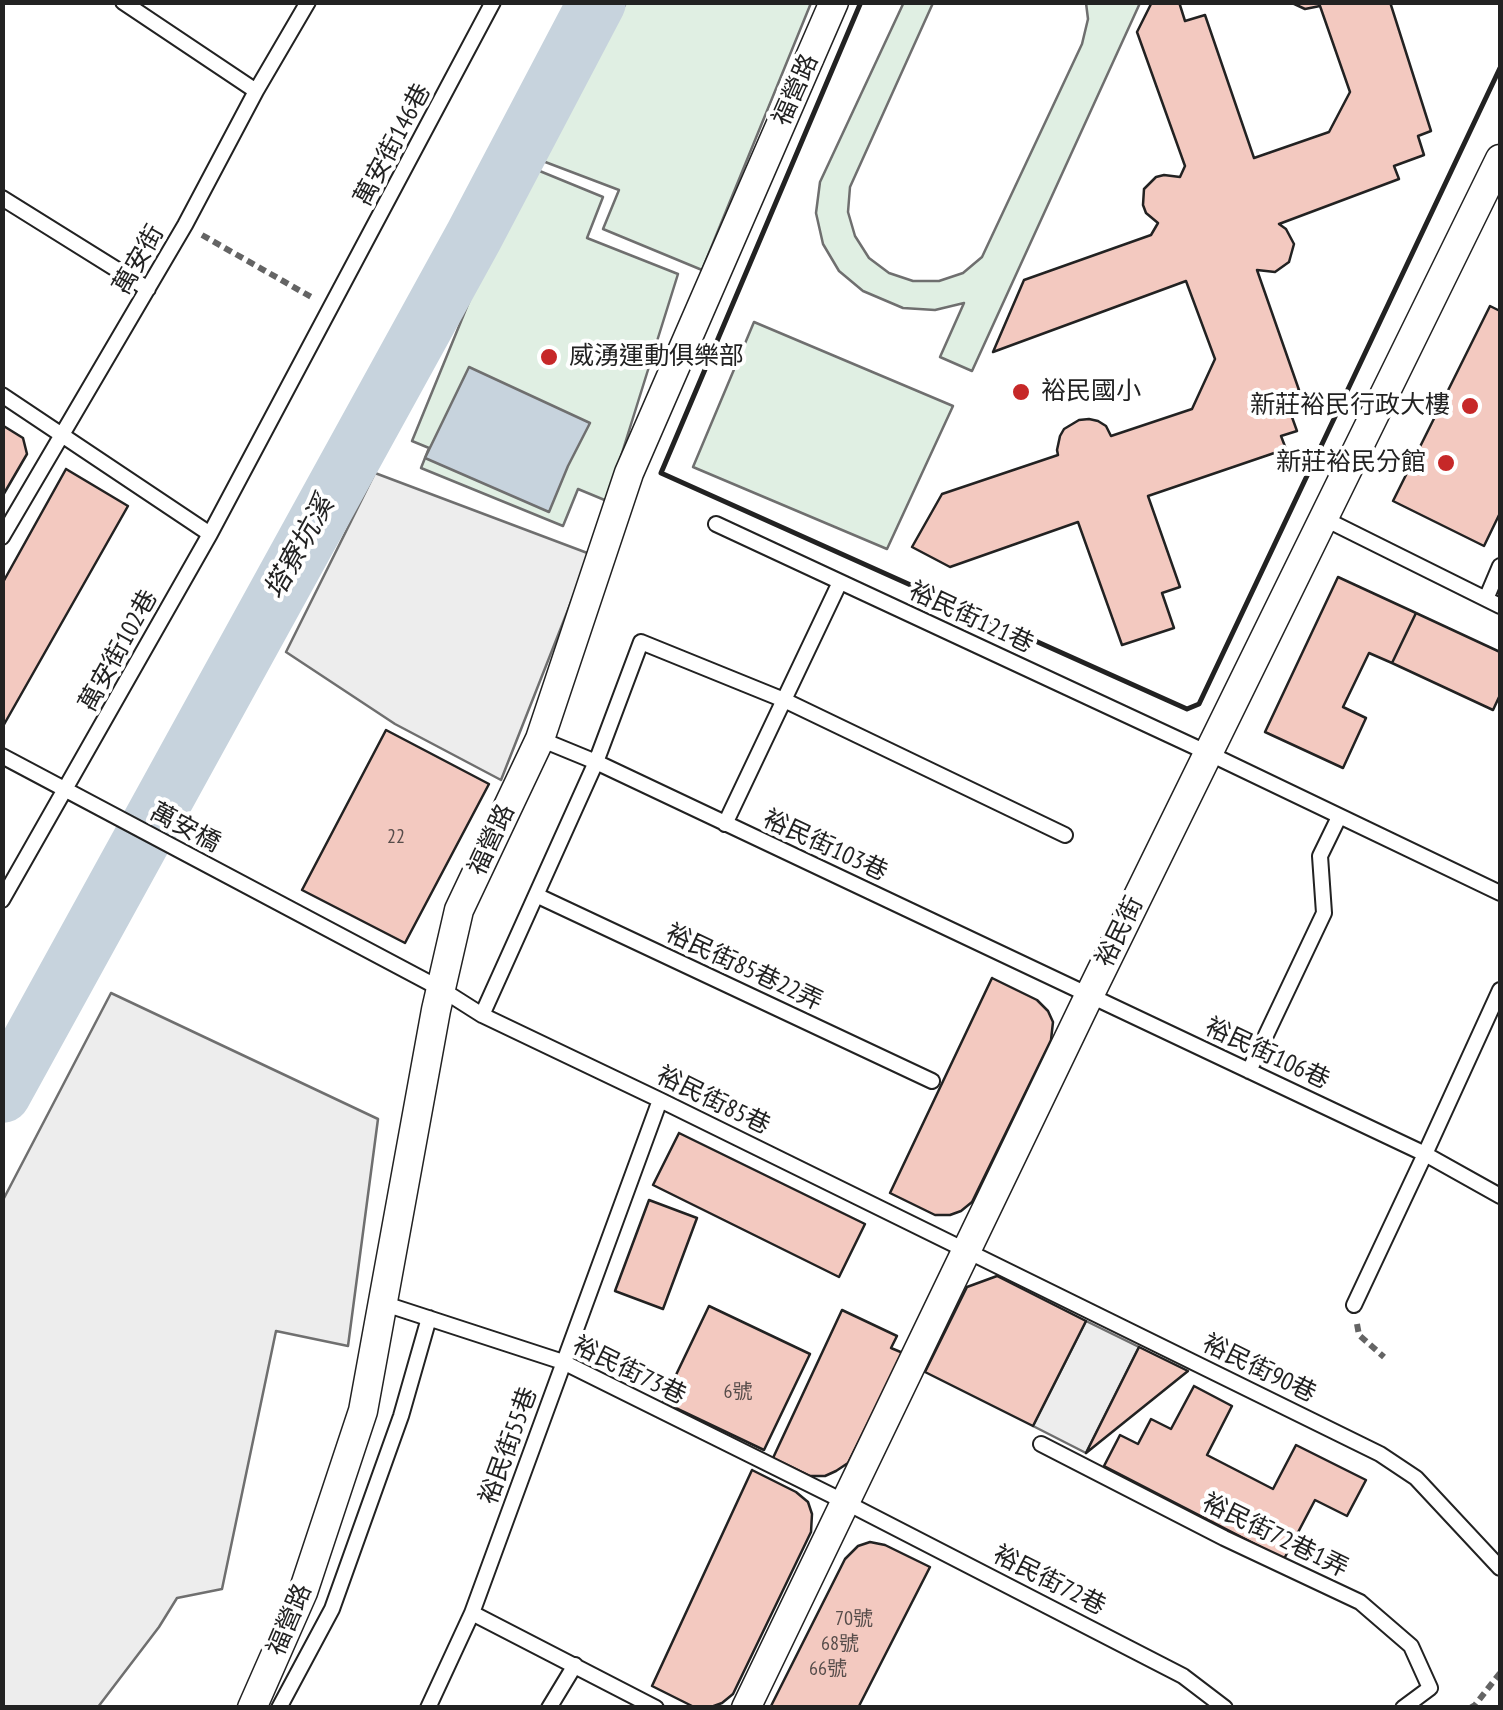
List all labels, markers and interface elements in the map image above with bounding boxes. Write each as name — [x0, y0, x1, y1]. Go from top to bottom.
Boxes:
street label: 福營路 — [767, 50, 825, 130]
street label: 萬安街146巷 — [348, 79, 438, 211]
street label: 萬安街 — [107, 220, 171, 300]
place label: 威湧運動俱樂部 — [569, 342, 744, 372]
marker: 威湧運動俱樂部 — [538, 346, 560, 368]
place label: 裕民國小 — [1041, 377, 1141, 407]
marker: 裕民國小 — [1010, 381, 1032, 403]
place label: 新莊裕民行政大樓 — [1250, 391, 1450, 421]
marker: 新莊裕民行政大樓 — [1459, 395, 1481, 417]
place label: 新莊裕民分館 — [1276, 448, 1426, 478]
marker: 新莊裕民分館 — [1435, 452, 1457, 474]
water label: 塔寮坑溪 — [258, 491, 342, 605]
street label: 裕民街121巷 — [904, 576, 1038, 660]
street label: 萬安街102巷 — [73, 585, 165, 717]
street label: 萬安橋 — [145, 797, 225, 859]
street label: 福營路 — [463, 800, 521, 880]
street label: 裕民街103巷 — [758, 804, 892, 888]
house number: 22 — [387, 825, 405, 849]
street label: 裕民街 — [1090, 892, 1150, 972]
street label: 裕民街85巷22弄 — [661, 918, 827, 1018]
street label: 裕民街106巷 — [1200, 1012, 1334, 1096]
street label: 裕民街85巷 — [651, 1061, 775, 1141]
street label: 裕民街90巷 — [1197, 1329, 1321, 1409]
street label: 裕民街73巷 — [567, 1331, 691, 1411]
house number: 6號 — [724, 1380, 752, 1404]
street label: 裕民街55巷 — [474, 1383, 544, 1509]
street label: 裕民街72巷1弄 — [1197, 1488, 1353, 1584]
street label: 裕民街72巷 — [988, 1540, 1110, 1622]
street label: 福營路 — [262, 1580, 318, 1660]
house number: 70號 — [835, 1607, 873, 1631]
house number: 68號 — [821, 1632, 859, 1656]
house number: 66號 — [809, 1657, 847, 1681]

